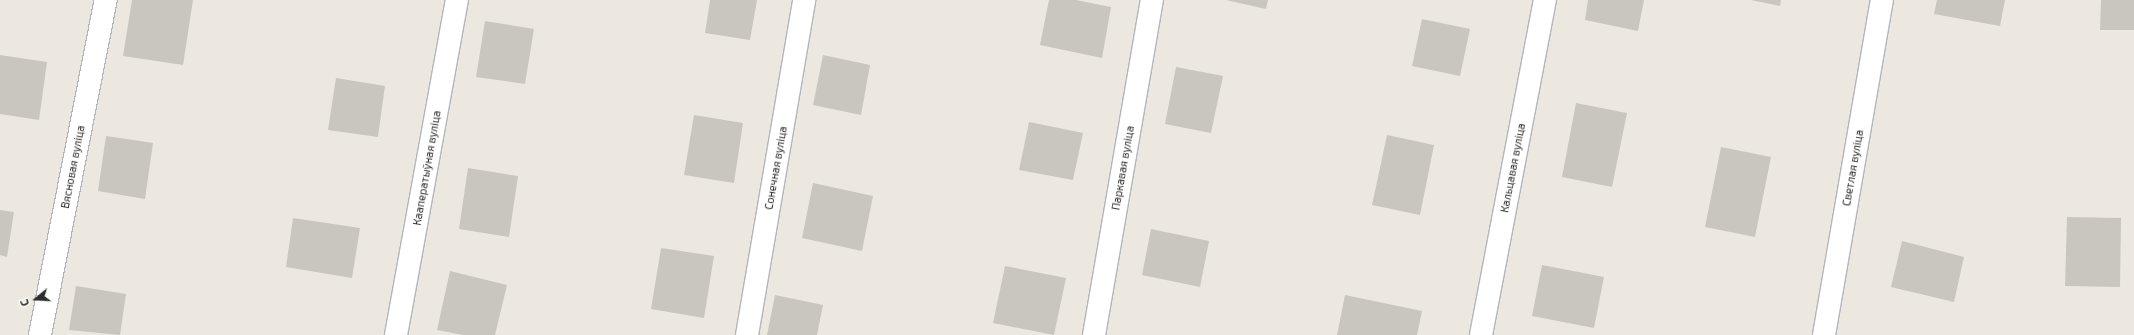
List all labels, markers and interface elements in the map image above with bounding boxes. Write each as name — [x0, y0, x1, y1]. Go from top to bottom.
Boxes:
street label: Кааператыўная вуліца — [410, 109, 444, 227]
street label: Кальцавая вуліца — [1498, 122, 1528, 214]
street label: Вясновая вуліца — [58, 124, 88, 210]
street label: Сонечная вуліца — [762, 125, 790, 211]
street label: Паркавая вуліца — [1109, 125, 1137, 211]
street label: Светлая вуліца — [1840, 129, 1866, 207]
north arrow — [16, 279, 56, 319]
text: С — [17, 298, 31, 308]

